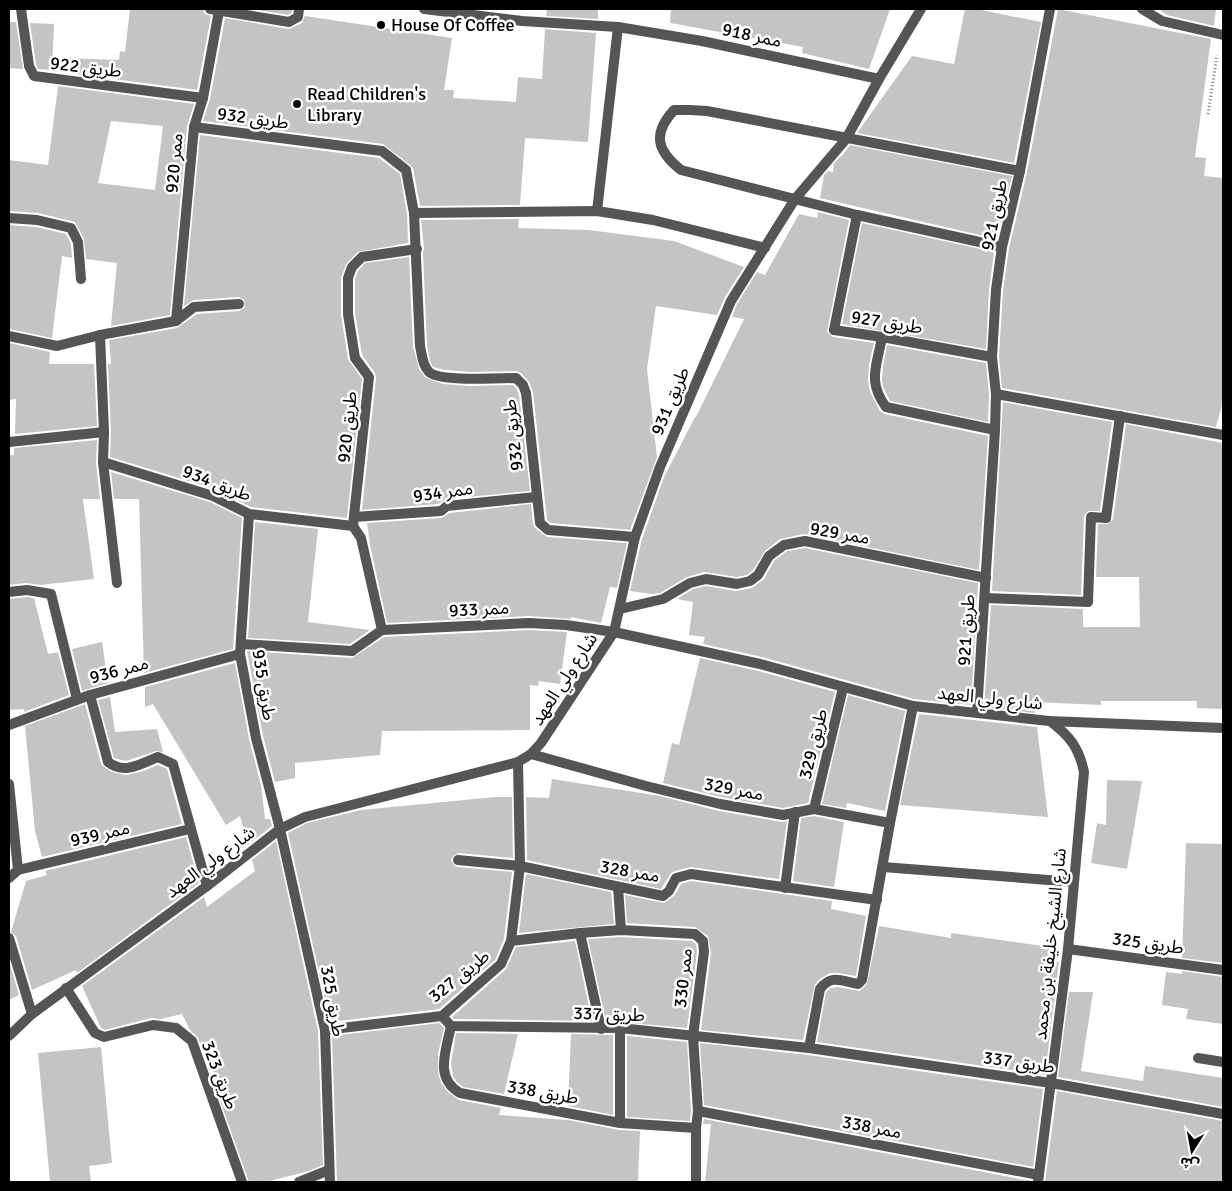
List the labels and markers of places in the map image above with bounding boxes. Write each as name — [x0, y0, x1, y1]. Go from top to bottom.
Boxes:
place label: House Of Coffee — [391, 14, 514, 36]
marker: House Of Coffee — [375, 19, 387, 31]
place label: Read Children's Library — [307, 83, 426, 126]
marker: Read Children's Library — [291, 98, 303, 110]

